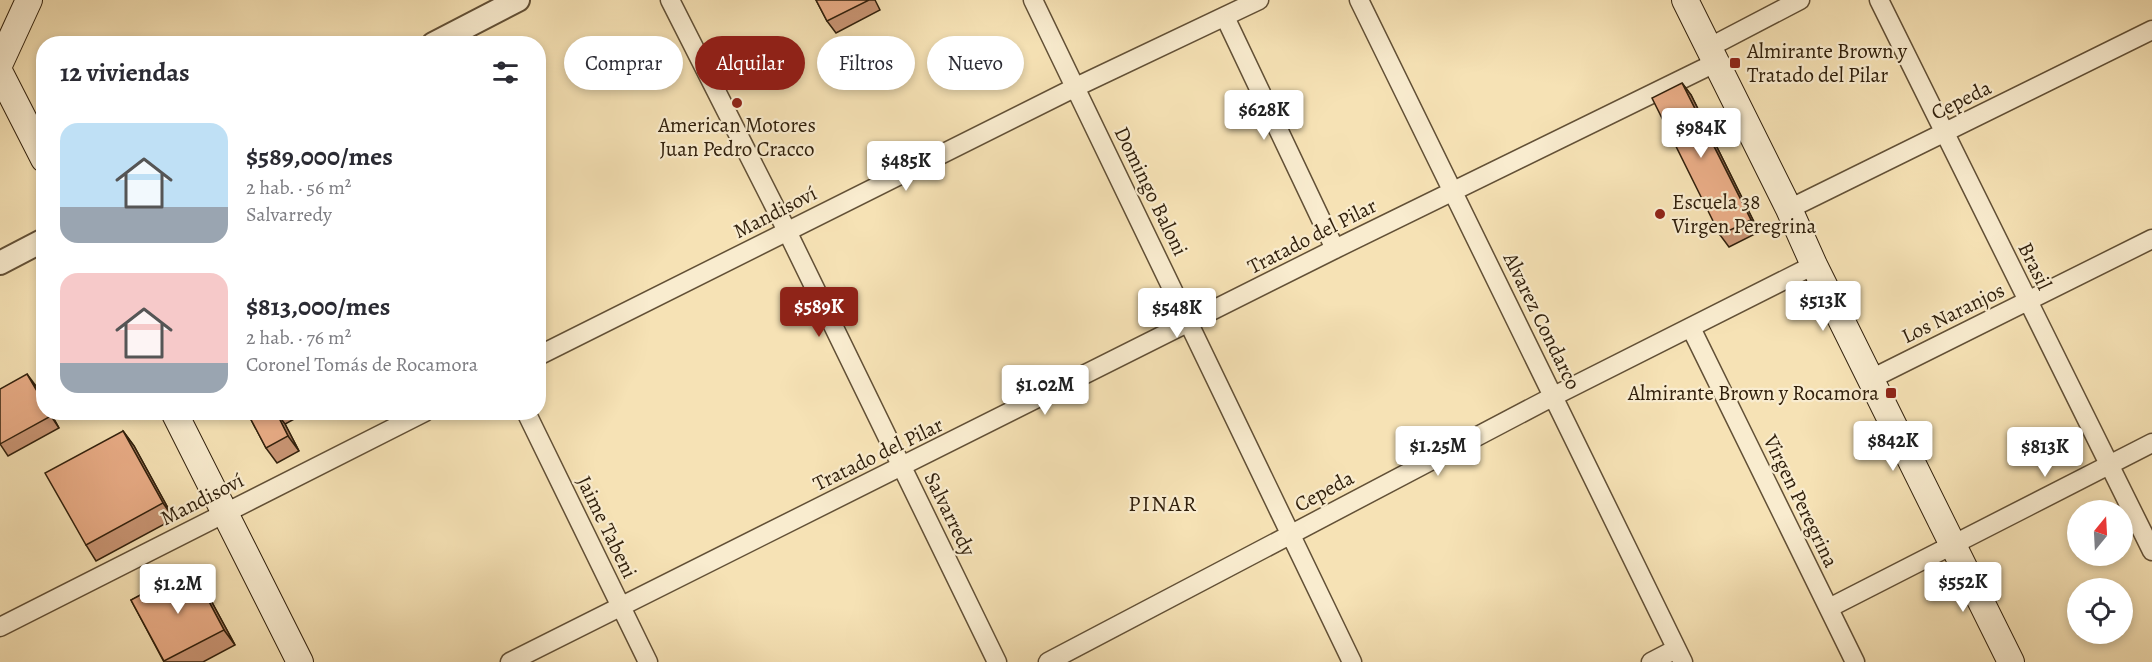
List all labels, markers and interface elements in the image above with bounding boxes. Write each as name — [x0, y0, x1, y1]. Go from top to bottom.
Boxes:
chip: Comprar — [564, 36, 683, 90]
chip: Alquilar — [695, 36, 805, 90]
chip: Filtros — [817, 36, 915, 90]
chip: Nuevo — [927, 36, 1024, 90]
place label: Almirante Brown y Tratado del Pilar — [1746, 37, 1908, 89]
text: 12 viviendas — [60, 55, 190, 90]
icon: filters — [489, 56, 522, 89]
marker: Almirante Brown y Tratado del Pilar — [1728, 56, 1742, 70]
street label: Cepeda — [1926, 73, 1996, 127]
pin: $628K — [1222, 90, 1306, 141]
marker: American Motores Juan Pedro Cracco — [730, 96, 744, 110]
text: $628K — [1238, 96, 1290, 123]
pin: $984K — [1659, 108, 1743, 159]
place label: American Motores Juan Pedro Cracco — [657, 111, 816, 163]
text: $984K — [1676, 114, 1726, 141]
street label: Domingo Baloni — [1108, 122, 1194, 260]
text: $589,000/mes — [246, 139, 393, 174]
pin: $485K — [864, 141, 948, 192]
icon: home — [108, 147, 180, 219]
text: $485K — [881, 147, 931, 174]
text: 2 hab. · 56 m² — [246, 174, 351, 201]
street label: Mandisoví — [729, 179, 821, 245]
place label: Escuela 38 Virgen Peregrina — [1671, 188, 1817, 240]
street label: Tratado del Pilar — [1243, 191, 1381, 281]
text: Salvarredy — [246, 201, 332, 228]
marker: Escuela 38 Virgen Peregrina — [1653, 207, 1667, 221]
street label: Brasil — [2012, 238, 2058, 294]
street label: Alvarez Condarco — [1496, 247, 1587, 394]
street label: Los Naranjos — [1897, 276, 2009, 350]
pin: $513K — [1781, 281, 1865, 332]
pin: $589K — [777, 287, 861, 338]
text: $513K — [1800, 287, 1846, 314]
pin: $548K — [1135, 288, 1219, 339]
text: $813,000/mes — [246, 289, 390, 324]
text: $589K — [794, 293, 844, 320]
text: $548K — [1152, 294, 1202, 321]
icon: home — [108, 297, 180, 369]
text: 2 hab. · 76 m² — [246, 324, 351, 351]
text: Coronel Tomás de Rocamora — [246, 351, 478, 378]
pin: $1.02M — [996, 365, 1094, 416]
text: $1.02M — [1016, 371, 1074, 398]
place label: Almirante Brown y Rocamora — [1627, 379, 1879, 407]
marker: Almirante Brown y Rocamora — [1884, 386, 1898, 400]
street label: Tratado del Pilar — [808, 410, 948, 498]
pin: $842K — [1851, 421, 1935, 472]
pin: $1.25M — [1389, 426, 1487, 477]
text: $842K — [1867, 427, 1919, 454]
pin: $813K — [2003, 427, 2087, 478]
street label: Virgen Peregrina — [1756, 429, 1845, 572]
text: $1.25M — [1410, 432, 1467, 459]
text: $813K — [2021, 433, 2069, 460]
street label: Cepeda — [1289, 464, 1359, 518]
street label: Mandisoví — [156, 466, 248, 532]
street label: Salvarredy — [918, 467, 983, 561]
street label: Jaime Tabeni — [570, 471, 644, 583]
district label: PINAR — [1128, 489, 1198, 519]
north arrow — [2067, 500, 2133, 566]
map controls — [2067, 500, 2133, 644]
pin: $552K — [1921, 562, 2005, 613]
pin: $1.2M — [136, 564, 220, 615]
text: $552K — [1938, 568, 1988, 595]
text: $1.2M — [154, 570, 202, 597]
button: locate — [2067, 578, 2133, 644]

